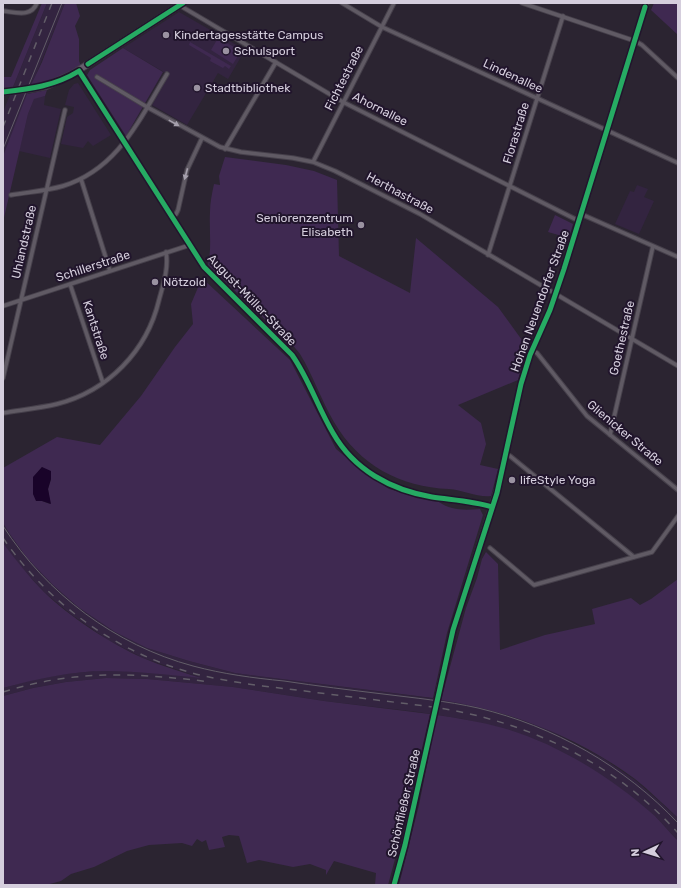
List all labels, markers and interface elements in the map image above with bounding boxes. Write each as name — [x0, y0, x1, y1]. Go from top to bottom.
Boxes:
place label: Kindertagesstätte Campus — [174, 28, 323, 42]
marker: Kindertagesstätte Campus — [161, 30, 171, 40]
street label: Fichtestraße — [322, 43, 366, 113]
place label: Schulsport — [234, 44, 295, 58]
marker: Schulsport — [221, 46, 231, 56]
street label: Lindenallee — [481, 56, 545, 96]
place label: Stadtbibliothek — [205, 81, 291, 95]
marker: Stadtbibliothek — [192, 83, 202, 93]
street label: Ahornallee — [350, 89, 410, 129]
street label: Florastraße — [500, 100, 532, 165]
one-way arrow — [168, 119, 180, 126]
one-way arrow — [183, 168, 189, 180]
street label: Herthastraße — [364, 169, 436, 217]
street label: Uhlandstraße — [9, 203, 39, 280]
place label: Seniorenzentrum Elisabeth — [256, 211, 353, 239]
marker: Seniorenzentrum Elisabeth — [356, 220, 366, 230]
street label: Hohen Neuendorfer Straße — [508, 228, 572, 374]
street label: Schillerstraße — [54, 247, 132, 285]
street label: August-Müller-Straße — [205, 251, 300, 349]
place label: Nötzold — [163, 275, 206, 289]
marker: Nötzold — [150, 277, 160, 287]
street label: Kantstraße — [80, 299, 112, 362]
street label: Goethestraße — [607, 299, 637, 377]
street label: Glienicker Straße — [584, 397, 666, 469]
place label: lifeStyle Yoga — [520, 473, 595, 487]
marker: lifeStyle Yoga — [507, 475, 517, 485]
street label: Schönfließer Straße — [385, 747, 423, 858]
north arrow — [625, 832, 665, 872]
text: N — [629, 848, 642, 857]

